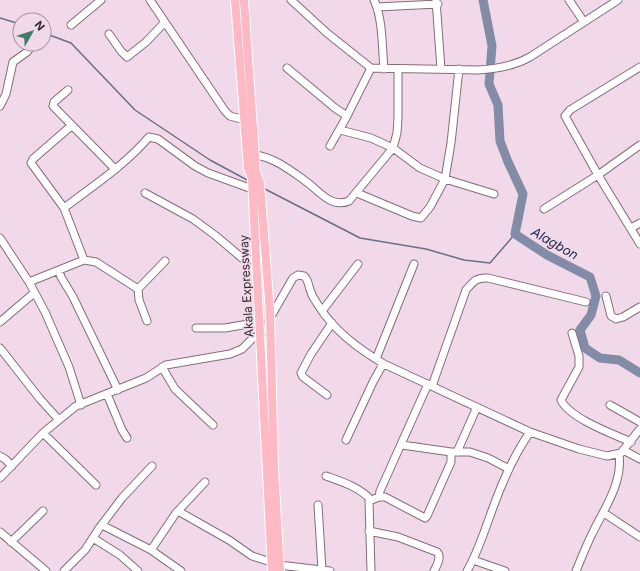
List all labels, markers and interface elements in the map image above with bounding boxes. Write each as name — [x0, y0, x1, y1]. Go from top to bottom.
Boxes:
north arrow — [12, 12, 52, 52]
text: N — [32, 18, 48, 33]
water label: Alagbon — [528, 223, 582, 263]
street label: Akala Expressway — [236, 234, 256, 338]

